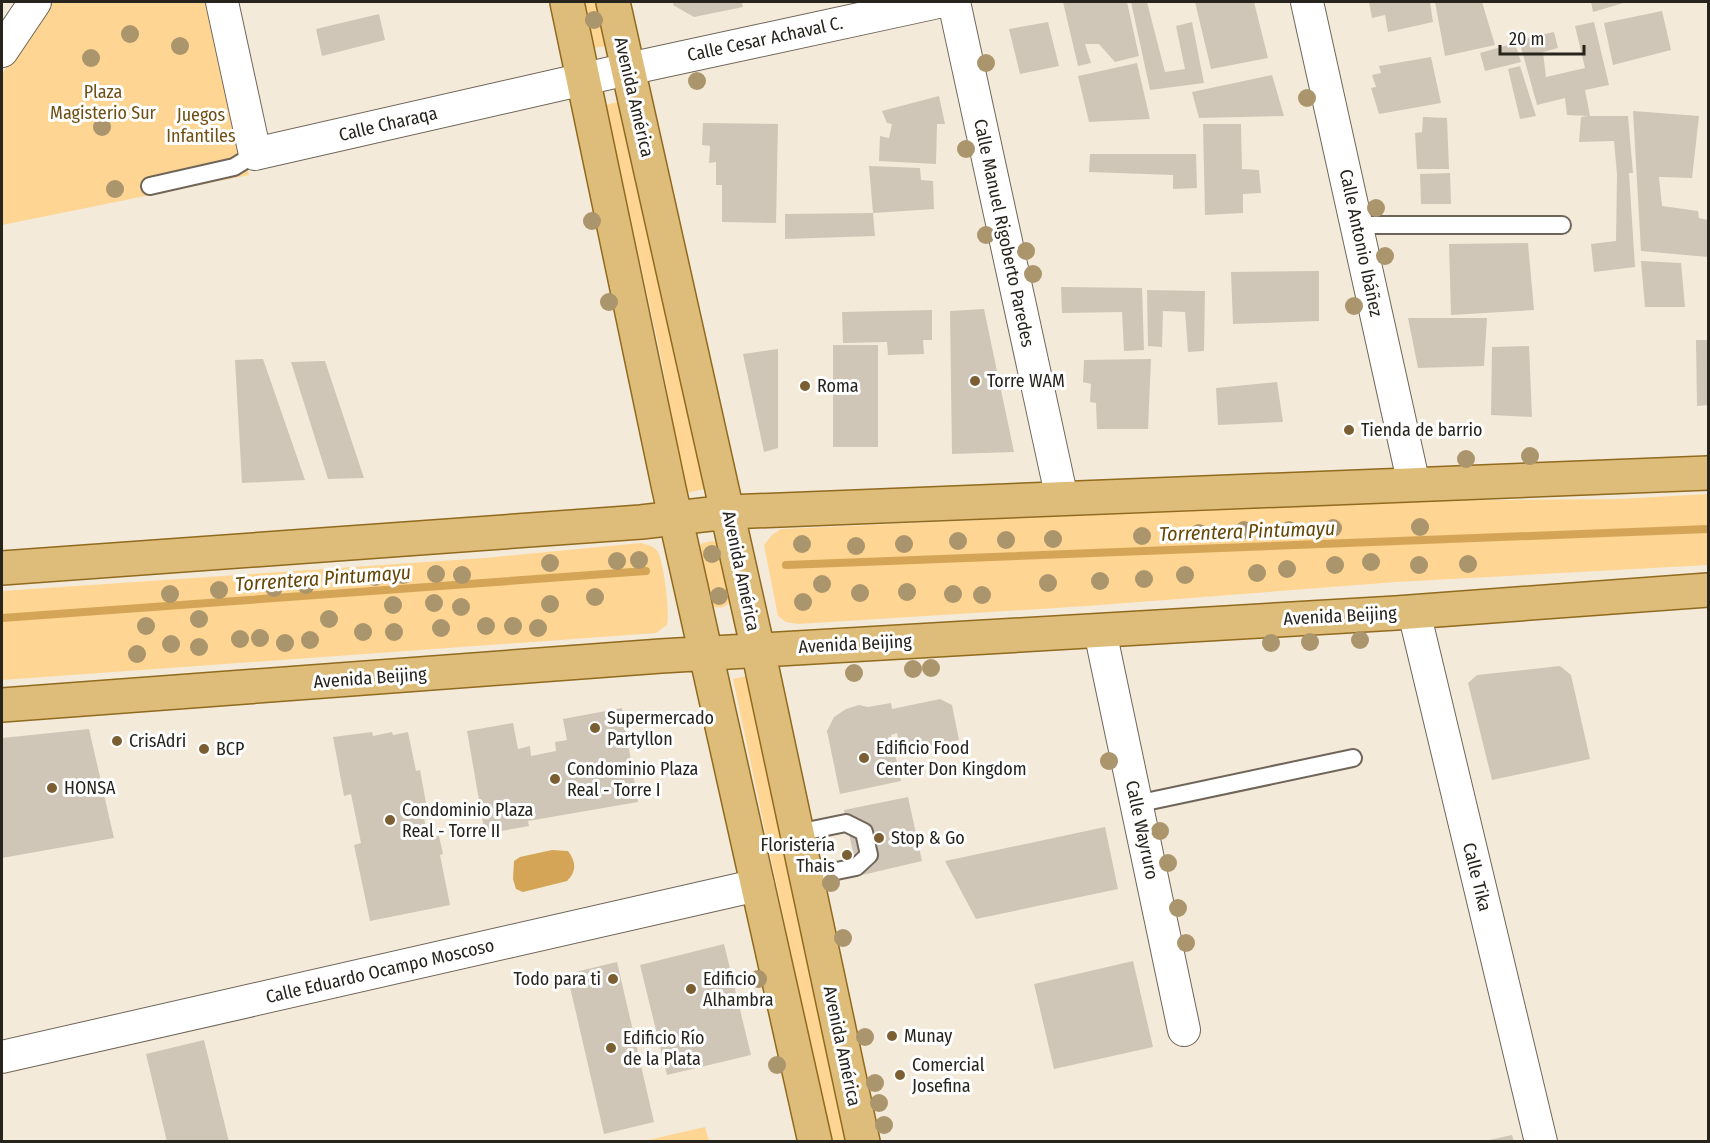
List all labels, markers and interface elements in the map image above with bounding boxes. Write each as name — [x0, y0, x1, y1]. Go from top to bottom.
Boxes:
street label: Calle Cesar Achaval C. — [685, 12, 845, 66]
scale bar — [1500, 18, 1584, 56]
text: 20 m — [1509, 28, 1544, 50]
street label: Avenida América — [610, 35, 659, 159]
park label: Plaza Magisterio Sur — [50, 81, 157, 124]
street label: Calle Charaqa — [337, 102, 440, 146]
park label: Juegos Infantiles — [166, 104, 236, 147]
street label: Calle Manuel Rigoberto Paredes — [969, 117, 1039, 349]
street label: Calle Antonio Ibáñez — [1335, 167, 1387, 319]
place label: Torre WAM — [987, 370, 1065, 392]
marker: Torre WAM — [968, 374, 982, 388]
place label: Roma — [817, 375, 859, 397]
marker: Roma — [798, 379, 812, 393]
place label: Tienda de barrio — [1361, 419, 1483, 441]
marker: Tienda de barrio — [1342, 423, 1356, 437]
street label: Avenida América — [718, 509, 765, 633]
water label: Torrentera Pintumayu — [1159, 516, 1335, 546]
water label: Torrentera Pintumayu — [234, 560, 412, 596]
street label: Avenida Beijing — [1283, 602, 1398, 630]
street label: Avenida Beijing — [798, 630, 913, 658]
street label: Avenida Beijing — [313, 663, 428, 693]
place label: Supermercado Partyllon — [607, 707, 714, 750]
marker: Supermercado Partyllon — [588, 721, 602, 735]
place label: CrisAdri — [129, 730, 186, 752]
marker: CrisAdri — [110, 734, 124, 748]
place label: Edificio Food Center Don Kingdom — [876, 737, 1027, 780]
place label: BCP — [216, 738, 244, 760]
marker: BCP — [197, 742, 211, 756]
marker: Edificio Food Center Don Kingdom — [857, 751, 871, 765]
place label: Condominio Plaza Real - Torre I — [567, 758, 699, 801]
marker: Condominio Plaza Real - Torre I — [548, 772, 562, 786]
place label: HONSA — [64, 777, 116, 799]
street label: Calle Wayruro — [1121, 779, 1163, 881]
marker: HONSA — [45, 781, 59, 795]
place label: Condominio Plaza Real - Torre II — [402, 799, 534, 842]
marker: Condominio Plaza Real - Torre II — [383, 813, 397, 827]
place label: Stop & Go — [891, 827, 965, 849]
marker: Stop & Go — [872, 831, 886, 845]
place label: Floristería Thais — [761, 834, 835, 877]
street label: Calle Tika — [1458, 840, 1496, 914]
marker: Floristería Thais — [840, 848, 854, 862]
street label: Calle Eduardo Ocampo Moscoso — [264, 934, 496, 1008]
place label: Todo para ti — [513, 968, 601, 990]
place label: Edificio Alhambra — [703, 968, 774, 1011]
marker: Todo para ti — [606, 972, 620, 986]
marker: Edificio Alhambra — [684, 982, 698, 996]
street label: Avenida América — [819, 984, 866, 1108]
place label: Munay — [904, 1025, 952, 1047]
place label: Edificio Río de la Plata — [623, 1027, 704, 1070]
marker: Munay — [885, 1029, 899, 1043]
marker: Edificio Río de la Plata — [604, 1041, 618, 1055]
place label: Comercial Josefina — [912, 1054, 985, 1097]
marker: Comercial Josefina — [893, 1068, 907, 1082]

